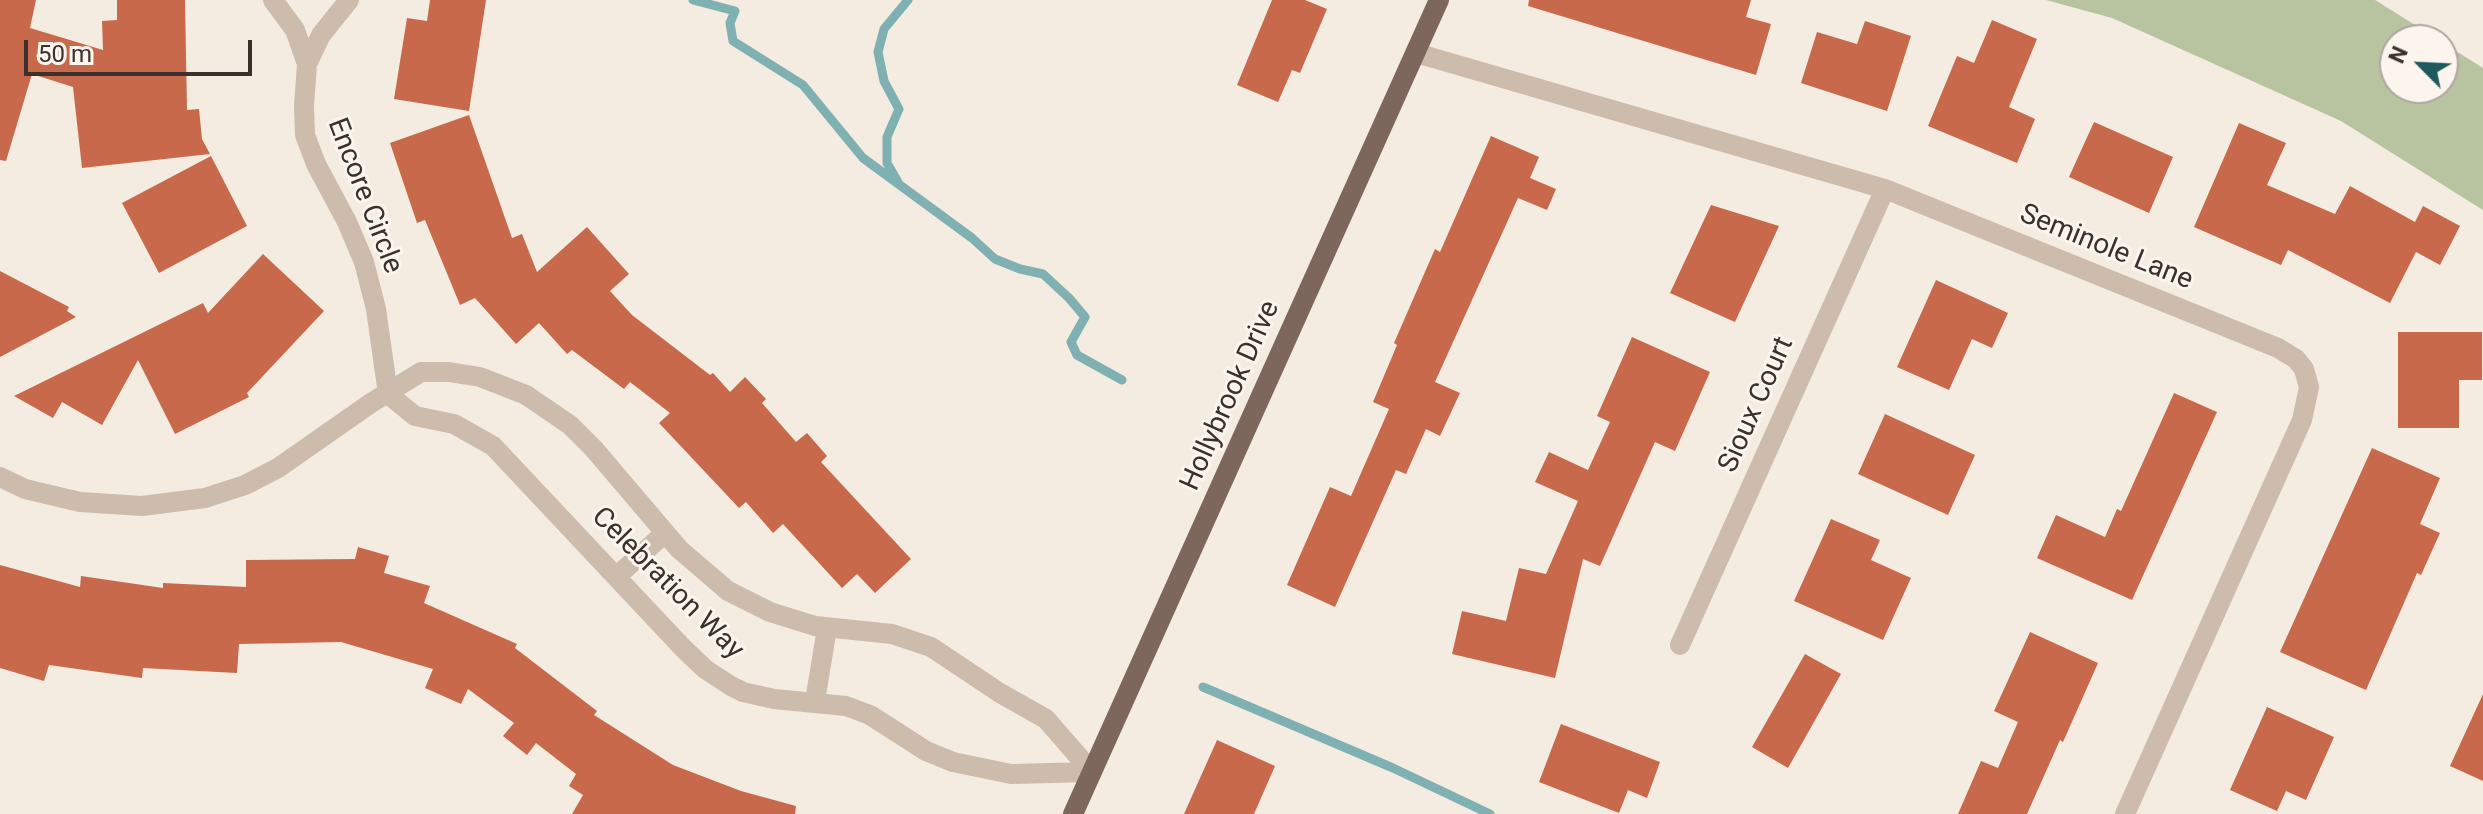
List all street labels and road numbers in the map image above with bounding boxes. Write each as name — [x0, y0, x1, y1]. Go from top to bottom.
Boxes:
street label: Encore Circle — [319, 114, 409, 278]
street label: Seminole Lane — [2015, 198, 2197, 298]
street label: Hollybrook Drive — [1174, 296, 1288, 496]
street label: Sioux Court — [1712, 332, 1802, 478]
street label: Celebration Way — [584, 501, 750, 667]

